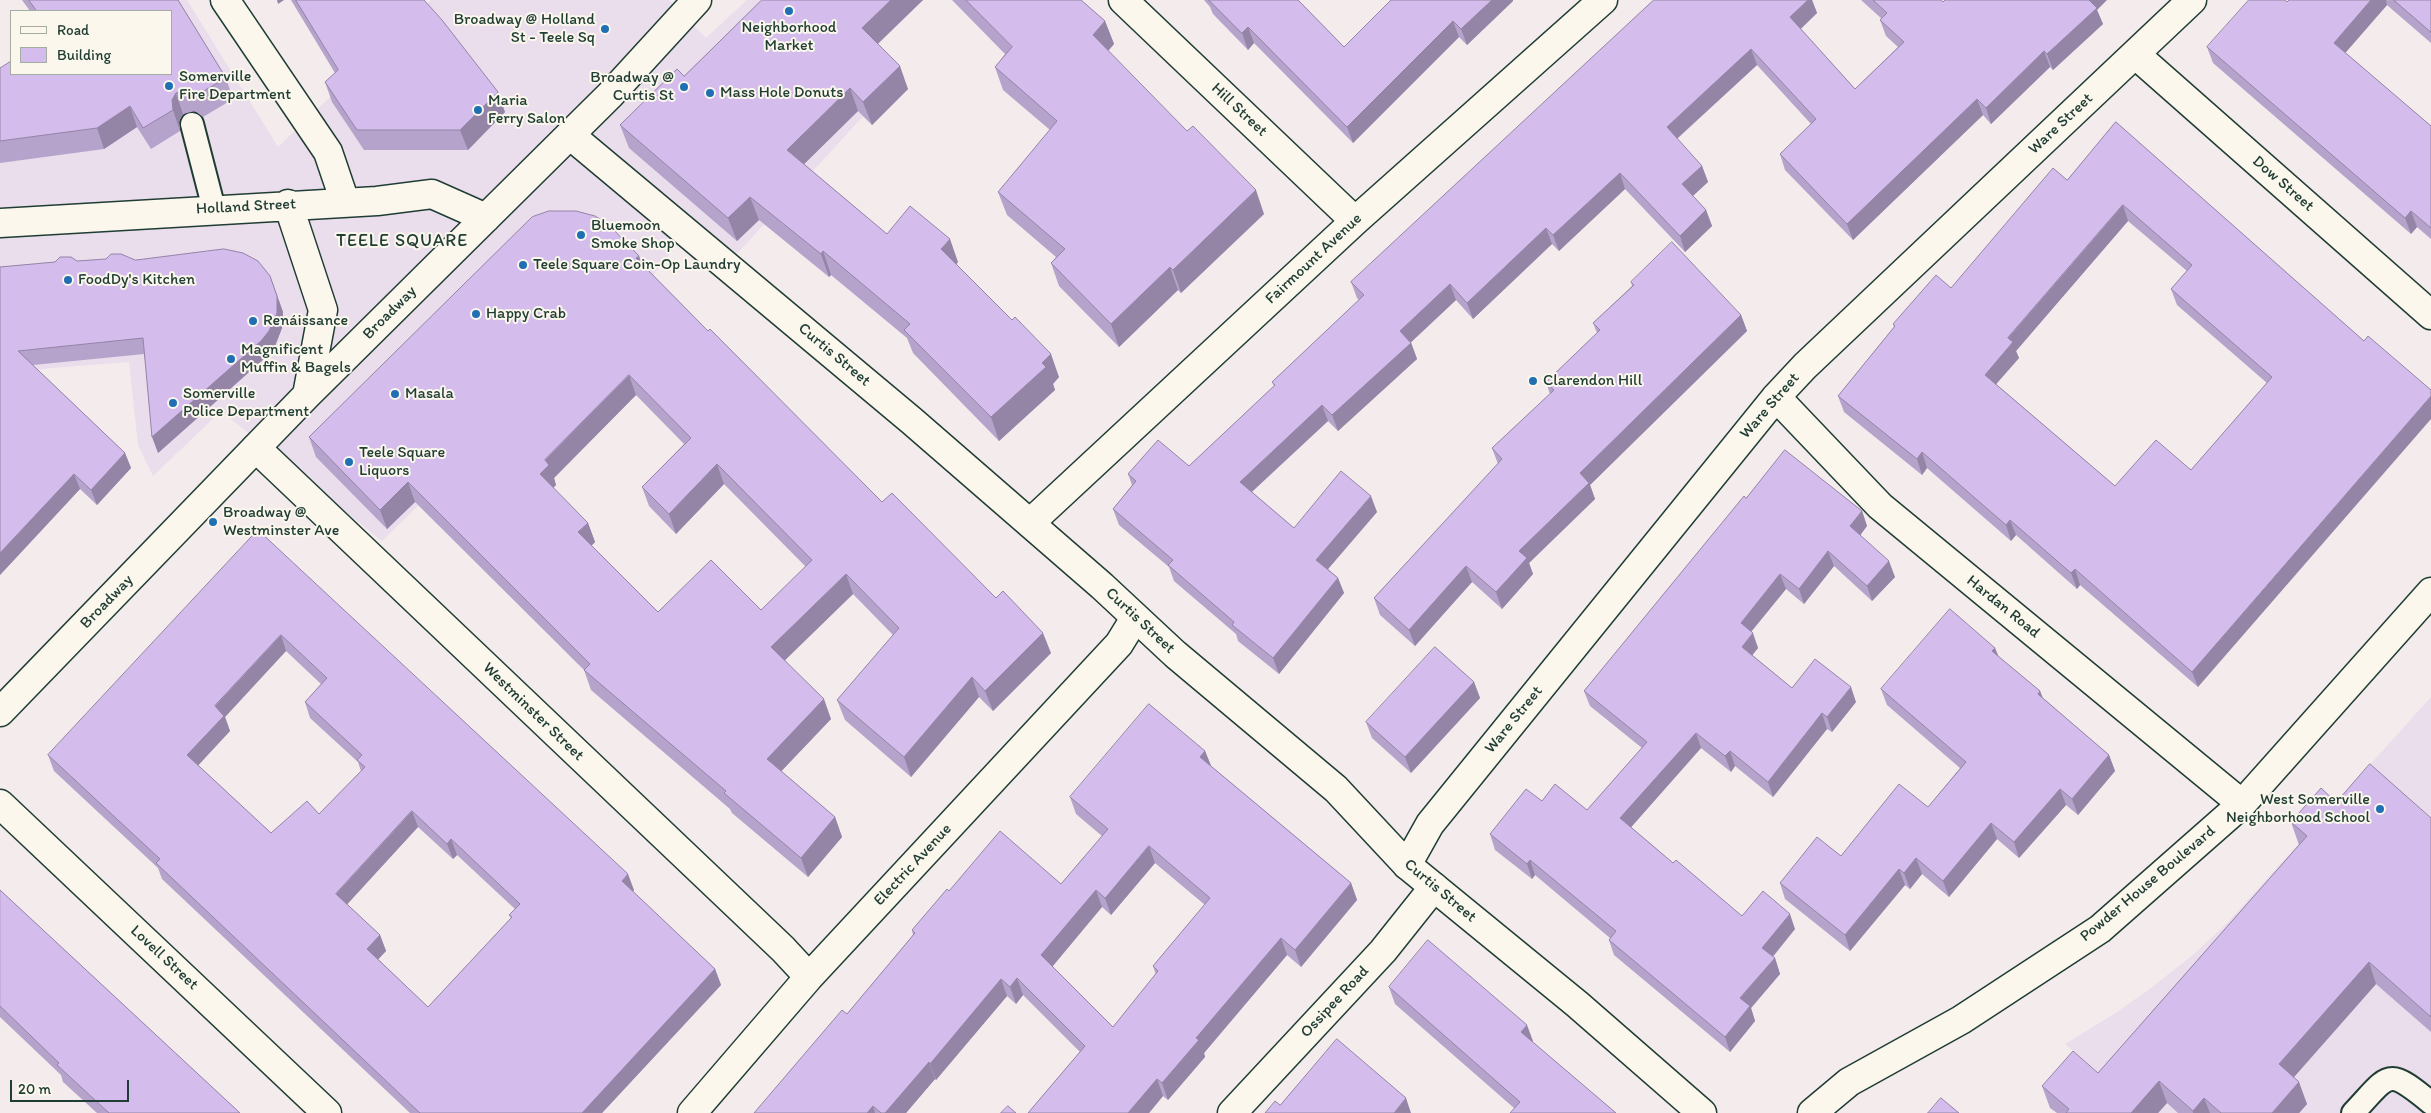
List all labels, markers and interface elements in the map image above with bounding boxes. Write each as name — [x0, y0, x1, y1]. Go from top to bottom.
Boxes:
marker: Neighborhood Market — [783, 5, 795, 17]
legend — [10, 10, 172, 75]
place label: Broadway @ Holland St - Teele Sq — [454, 10, 595, 48]
place label: Neighborhood Market — [742, 18, 836, 56]
text: Road — [57, 21, 89, 39]
marker: Broadway @ Holland St - Teele Sq — [599, 23, 611, 35]
text: Building — [57, 46, 111, 64]
place label: Somerville Fire Department — [179, 67, 291, 105]
place label: Broadway @ Curtis St — [590, 68, 674, 106]
street label: Hill Street — [1207, 79, 1271, 141]
marker: Somerville Fire Department — [163, 80, 175, 92]
marker: Broadway @ Curtis St — [678, 81, 690, 93]
place label: Mass Hole Donuts — [720, 83, 843, 103]
marker: Mass Hole Donuts — [704, 87, 716, 99]
street label: Ware Street — [2025, 89, 2097, 159]
place label: Maria Ferry Salon — [488, 91, 565, 129]
marker: Maria Ferry Salon — [472, 104, 484, 116]
street label: Dow Street — [2248, 152, 2318, 216]
street label: Holland Street — [196, 195, 296, 219]
street label: Fairmount Avenue — [1262, 209, 1366, 309]
place label: Bluemoon Smoke Shop — [591, 216, 675, 254]
marker: Bluemoon Smoke Shop — [575, 229, 587, 241]
district label: TEELE SQUARE — [334, 230, 470, 252]
place label: Teele Square Coin-Op Laundry — [533, 255, 740, 275]
marker: Teele Square Coin-Op Laundry — [517, 259, 529, 271]
place label: FoodDy's Kitchen — [78, 270, 195, 290]
marker: FoodDy's Kitchen — [62, 274, 74, 286]
street label: Broadway — [359, 282, 421, 344]
place label: Happy Crab — [486, 304, 566, 324]
marker: Happy Crab — [470, 308, 482, 320]
place label: Renáissance — [263, 311, 348, 331]
marker: Renáissance — [247, 315, 259, 327]
street label: Curtis Street — [794, 319, 874, 391]
place label: Magnificent Muffin & Bagels — [241, 340, 351, 378]
marker: Magnificent Muffin & Bagels — [225, 353, 237, 365]
street label: Ware Street — [1736, 369, 1804, 443]
place label: Clarendon Hill — [1543, 371, 1642, 391]
marker: Clarendon Hill — [1527, 375, 1539, 387]
place label: Somerville Police Department — [183, 384, 309, 422]
place label: Masala — [405, 384, 454, 404]
marker: Masala — [389, 388, 401, 400]
marker: Somerville Police Department — [167, 397, 179, 409]
place label: Teele Square Liquors — [359, 443, 445, 481]
marker: Teele Square Liquors — [343, 456, 355, 468]
place label: Broadway @ Westminster Ave — [223, 503, 339, 541]
marker: Broadway @ Westminster Ave — [207, 516, 219, 528]
street label: Broadway — [76, 571, 138, 633]
street label: Hardan Road — [1962, 571, 2044, 643]
street label: Curtis Street — [1101, 584, 1179, 658]
street label: Westminster Street — [478, 659, 588, 765]
street label: Ware Street — [1481, 682, 1547, 758]
place label: West Somerville Neighborhood School — [2226, 790, 2370, 828]
marker: West Somerville Neighborhood School — [2374, 803, 2386, 815]
street label: Electric Avenue — [870, 820, 956, 910]
street label: Powder House Boulevard — [2076, 822, 2220, 946]
street label: Curtis Street — [1400, 855, 1480, 927]
street label: Lovell Street — [126, 922, 202, 994]
street label: Ossipee Road — [1297, 962, 1373, 1042]
scale bar — [12, 1070, 131, 1102]
text: 20 m — [18, 1080, 51, 1098]

